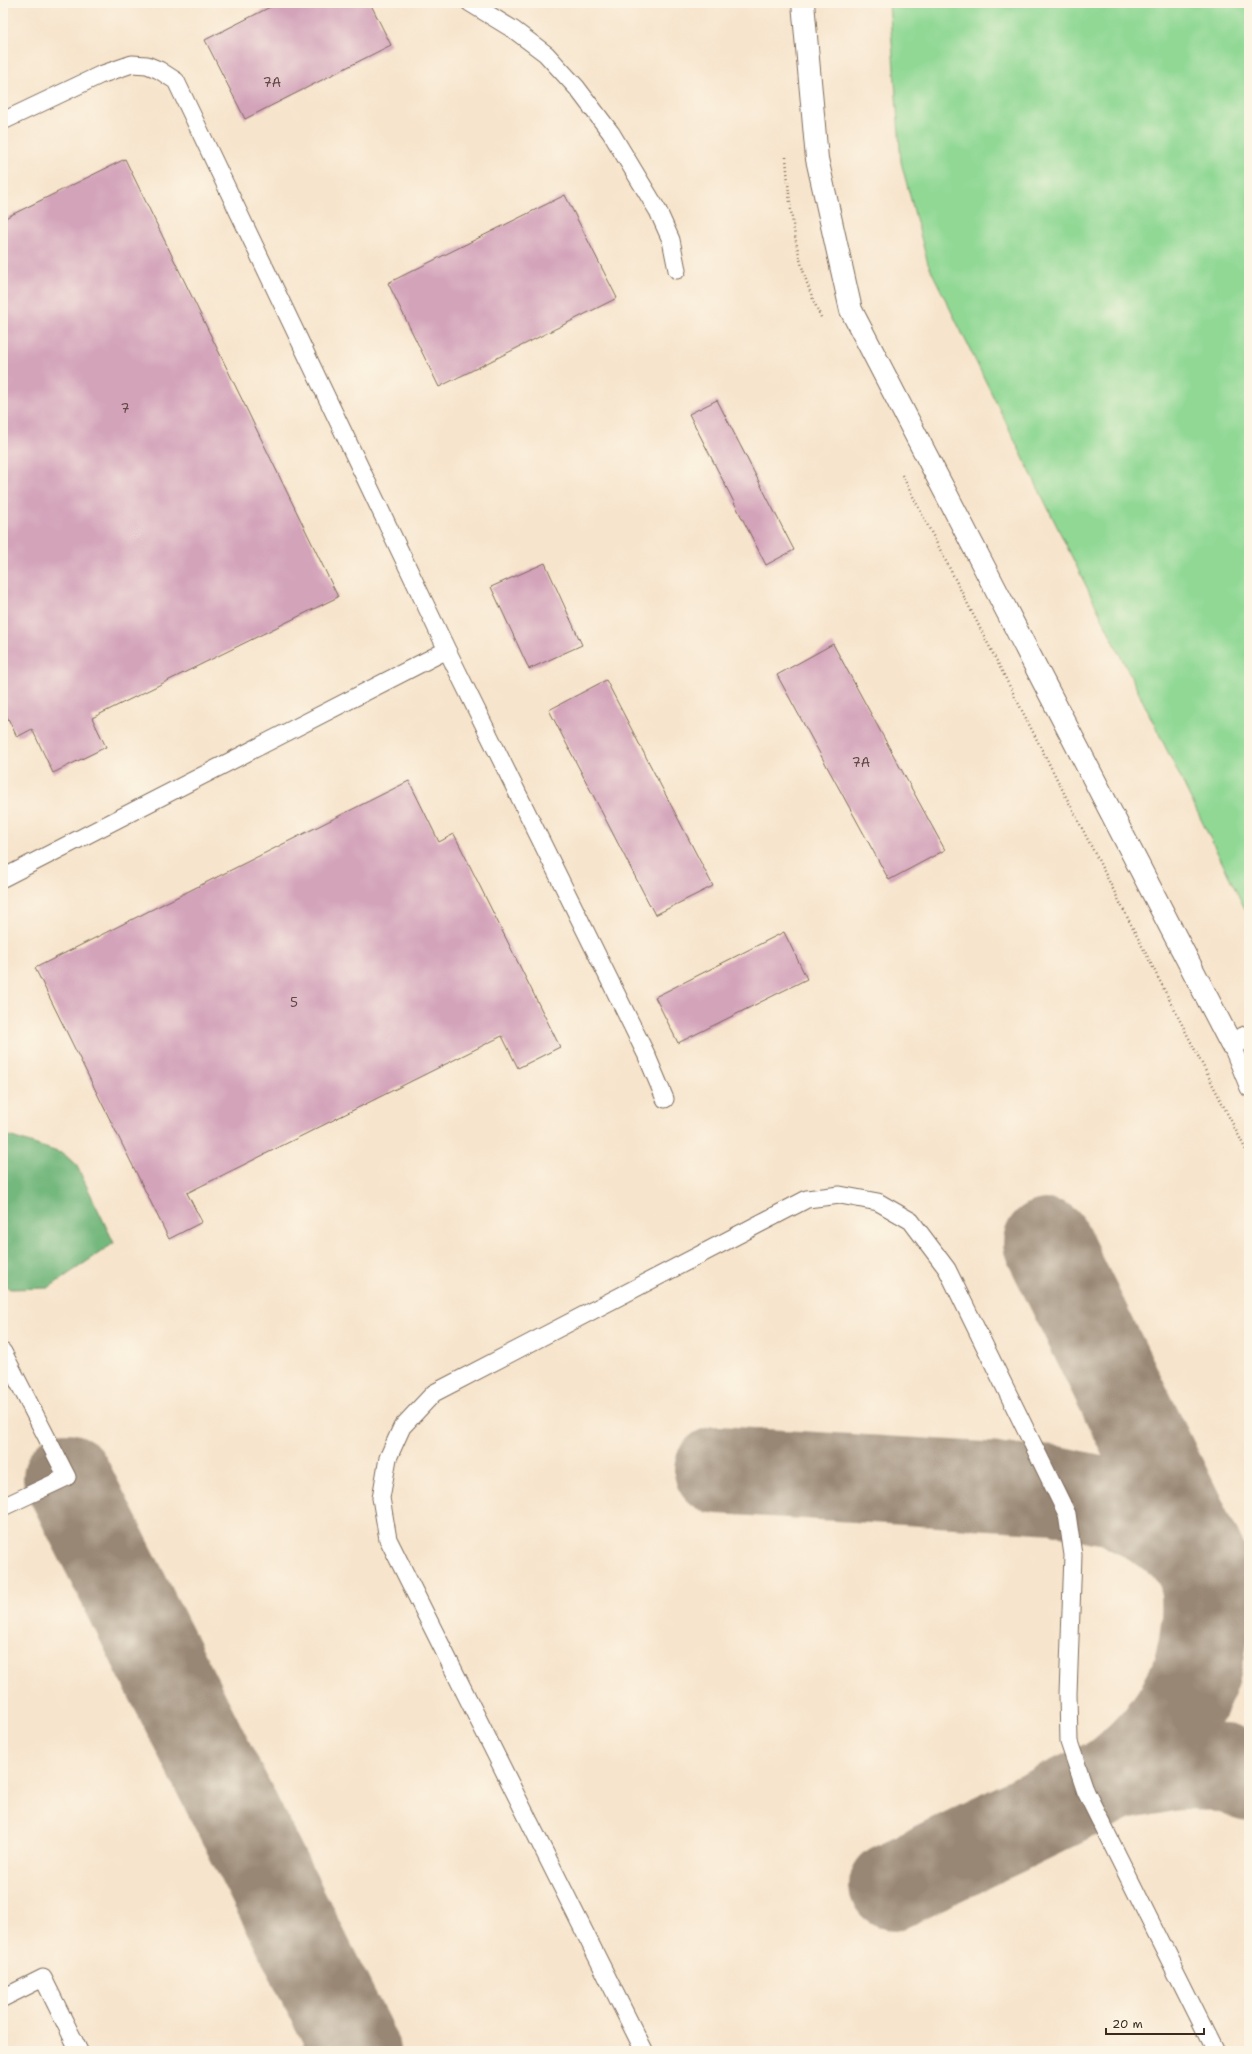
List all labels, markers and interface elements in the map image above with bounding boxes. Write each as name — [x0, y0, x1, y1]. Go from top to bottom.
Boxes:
house number: 7А — [263, 74, 281, 91]
house number: 7 — [120, 400, 130, 417]
house number: 7А — [852, 754, 870, 771]
house number: 5 — [290, 994, 298, 1011]
scale bar — [1106, 2010, 1204, 2036]
text: 20 m — [1112, 2016, 1143, 2032]

